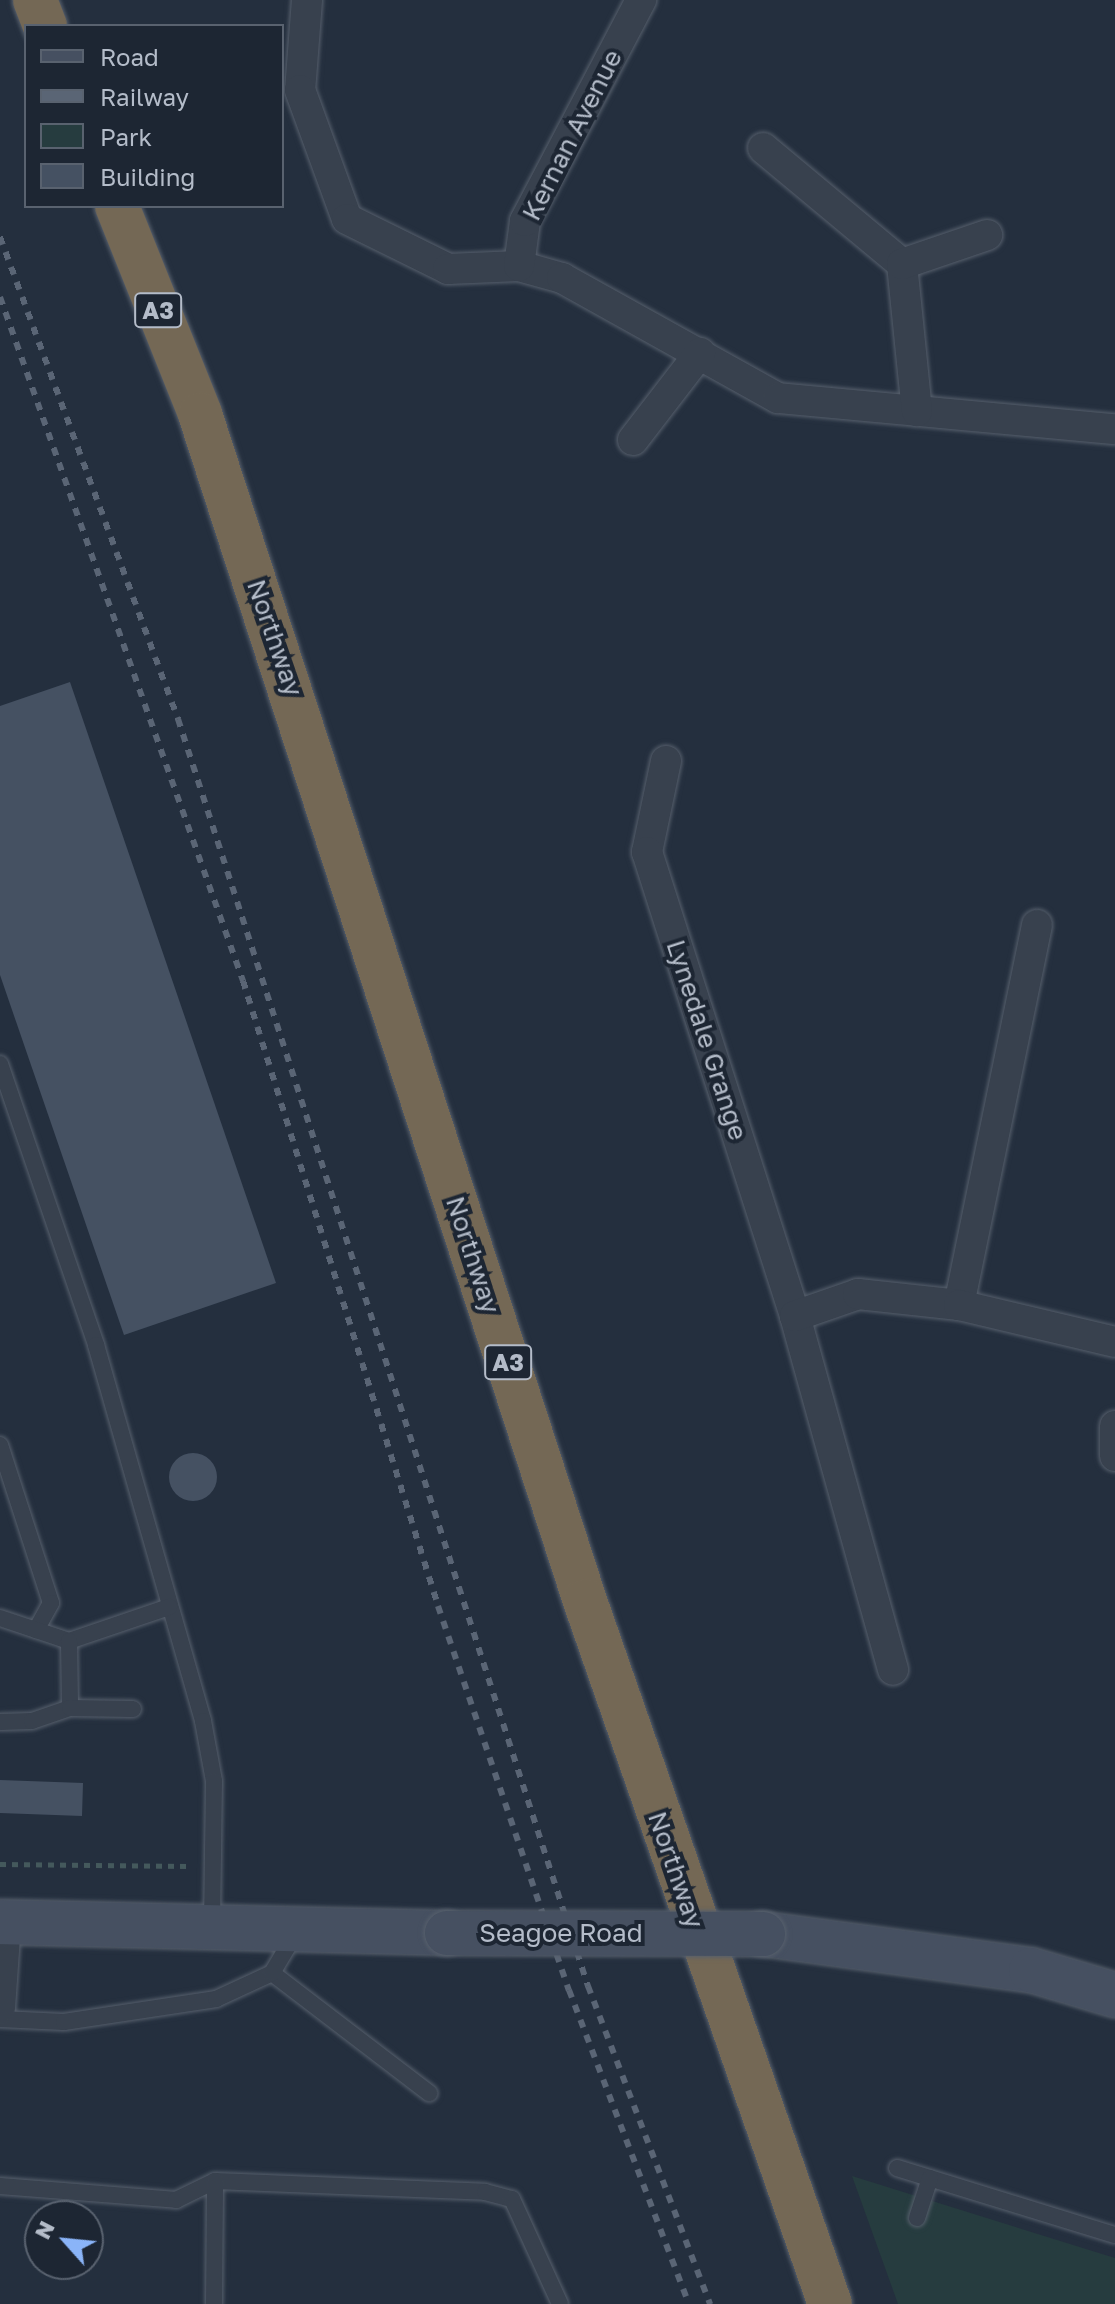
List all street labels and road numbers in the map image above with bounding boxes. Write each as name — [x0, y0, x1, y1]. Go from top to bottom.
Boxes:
street label: Kernan Avenue — [516, 44, 628, 226]
road number: A3 — [134, 290, 182, 330]
street label: Northway — [240, 576, 310, 700]
street label: Lynedale Grange — [660, 936, 754, 1144]
street label: Northway — [439, 1192, 507, 1318]
road number: A3 — [484, 1342, 532, 1382]
street label: Northway — [641, 1808, 711, 1932]
street label: Seagoe Road — [479, 1917, 643, 1949]

